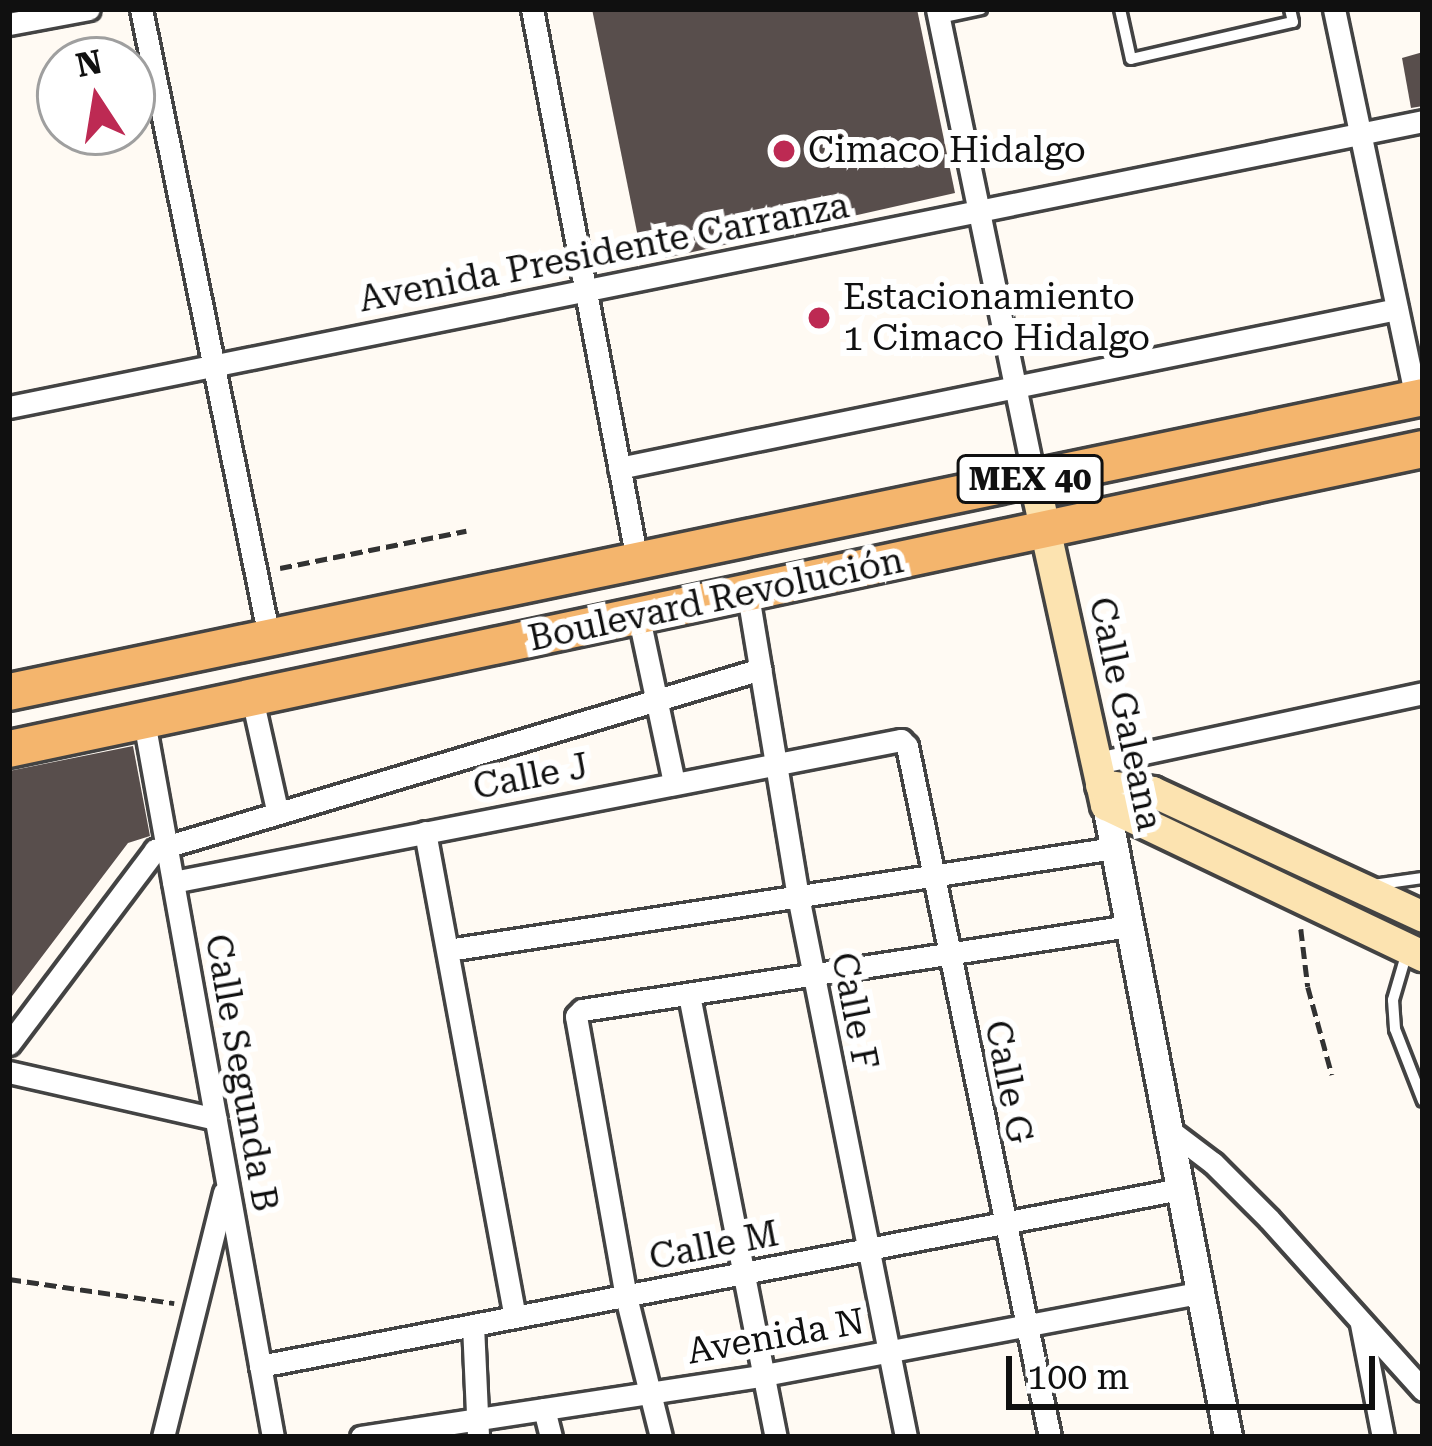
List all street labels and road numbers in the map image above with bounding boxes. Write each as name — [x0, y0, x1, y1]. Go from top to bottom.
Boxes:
street label: Avenida Presidente Carranza — [355, 184, 853, 322]
road number: MEX 40 — [955, 452, 1105, 506]
street label: Boulevard Revolución — [525, 539, 907, 661]
street label: Calle Galeana — [1079, 593, 1171, 835]
street label: Calle J — [470, 745, 592, 809]
street label: Calle Segunda B — [195, 931, 287, 1215]
street label: Calle F — [822, 949, 886, 1073]
street label: Calle G — [975, 1017, 1041, 1147]
street label: Calle M — [646, 1212, 782, 1280]
street label: Avenida N — [684, 1300, 868, 1374]

